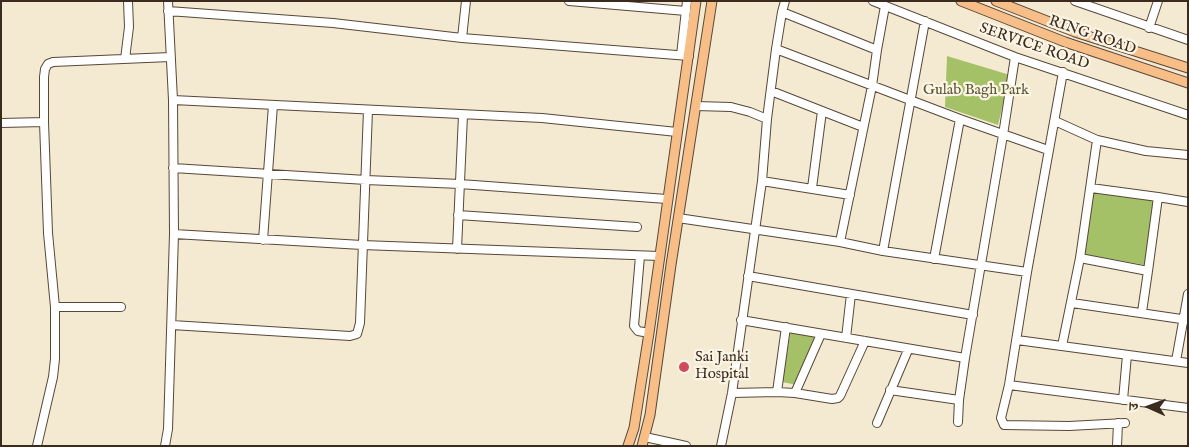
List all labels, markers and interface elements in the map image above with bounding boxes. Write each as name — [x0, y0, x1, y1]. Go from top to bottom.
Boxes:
street label: RING ROAD — [1046, 13, 1138, 59]
street label: SERVICE ROAD — [977, 20, 1091, 74]
park label: Gulab Bagh Park — [923, 82, 1029, 100]
place label: Sai Janki Hospital — [695, 349, 749, 384]
marker: Sai Janki Hospital — [677, 360, 691, 374]
north arrow — [1124, 382, 1174, 432]
text: उ — [1125, 403, 1143, 410]

